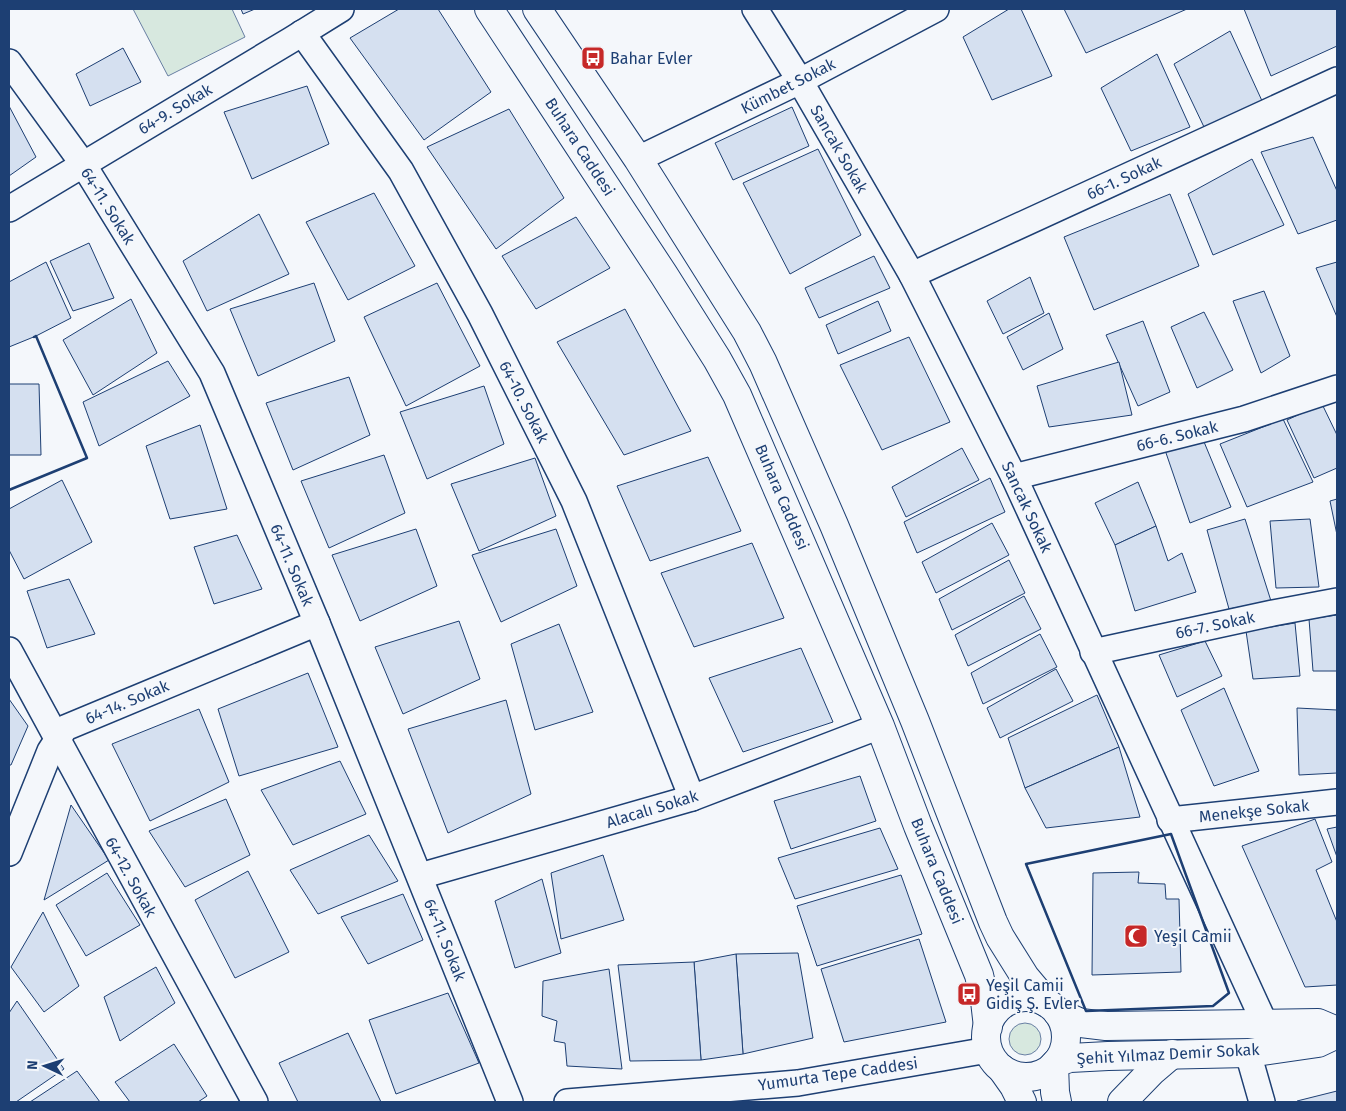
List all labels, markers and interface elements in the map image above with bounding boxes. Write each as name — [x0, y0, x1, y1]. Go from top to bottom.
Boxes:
bus stop icon: Bahar Evler — [580, 45, 606, 71]
place label: Bahar Evler — [610, 49, 693, 68]
street label: Kümbet Sokak — [738, 54, 839, 118]
street label: 64-9. Sokak — [135, 79, 216, 138]
street label: Buhara Caddesi — [541, 94, 619, 200]
street label: Sancak Sokak — [806, 102, 872, 197]
street label: 66-1. Sokak — [1084, 152, 1165, 204]
street label: 64-11. Sokak — [77, 164, 140, 249]
street label: 64-10. Sokak — [495, 358, 553, 447]
street label: 66-6. Sokak — [1134, 417, 1220, 455]
street label: Buhara Caddesi — [751, 441, 813, 553]
street label: Sancak Sokak — [998, 458, 1057, 556]
street label: 64-11. Sokak — [266, 521, 318, 609]
street label: 66-7. Sokak — [1174, 607, 1257, 643]
street label: 64-14. Sokak — [82, 676, 172, 728]
street label: Alacalı Sokak — [604, 786, 701, 832]
street label: Menekşe Sokak — [1198, 796, 1311, 827]
street label: Buhara Caddesi — [907, 815, 967, 927]
street label: 64-12. Sokak — [101, 834, 161, 921]
street label: 64-11. Sokak — [420, 896, 470, 985]
mosque icon: Yeşil Camii — [1123, 923, 1149, 949]
place label: Yeşil Camii — [1154, 927, 1232, 947]
place label: Yeşil Camii Gidiş Ş. Evler — [986, 976, 1080, 1014]
bus stop icon: Yeşil Camii Gidiş Ş. Evler — [956, 981, 982, 1007]
street label: Şehit Yılmaz Demir Sokak — [1076, 1040, 1261, 1069]
north arrow — [20, 1041, 70, 1091]
street label: Yumurta Tepe Caddesi — [757, 1053, 919, 1095]
text: N — [24, 1060, 41, 1070]

